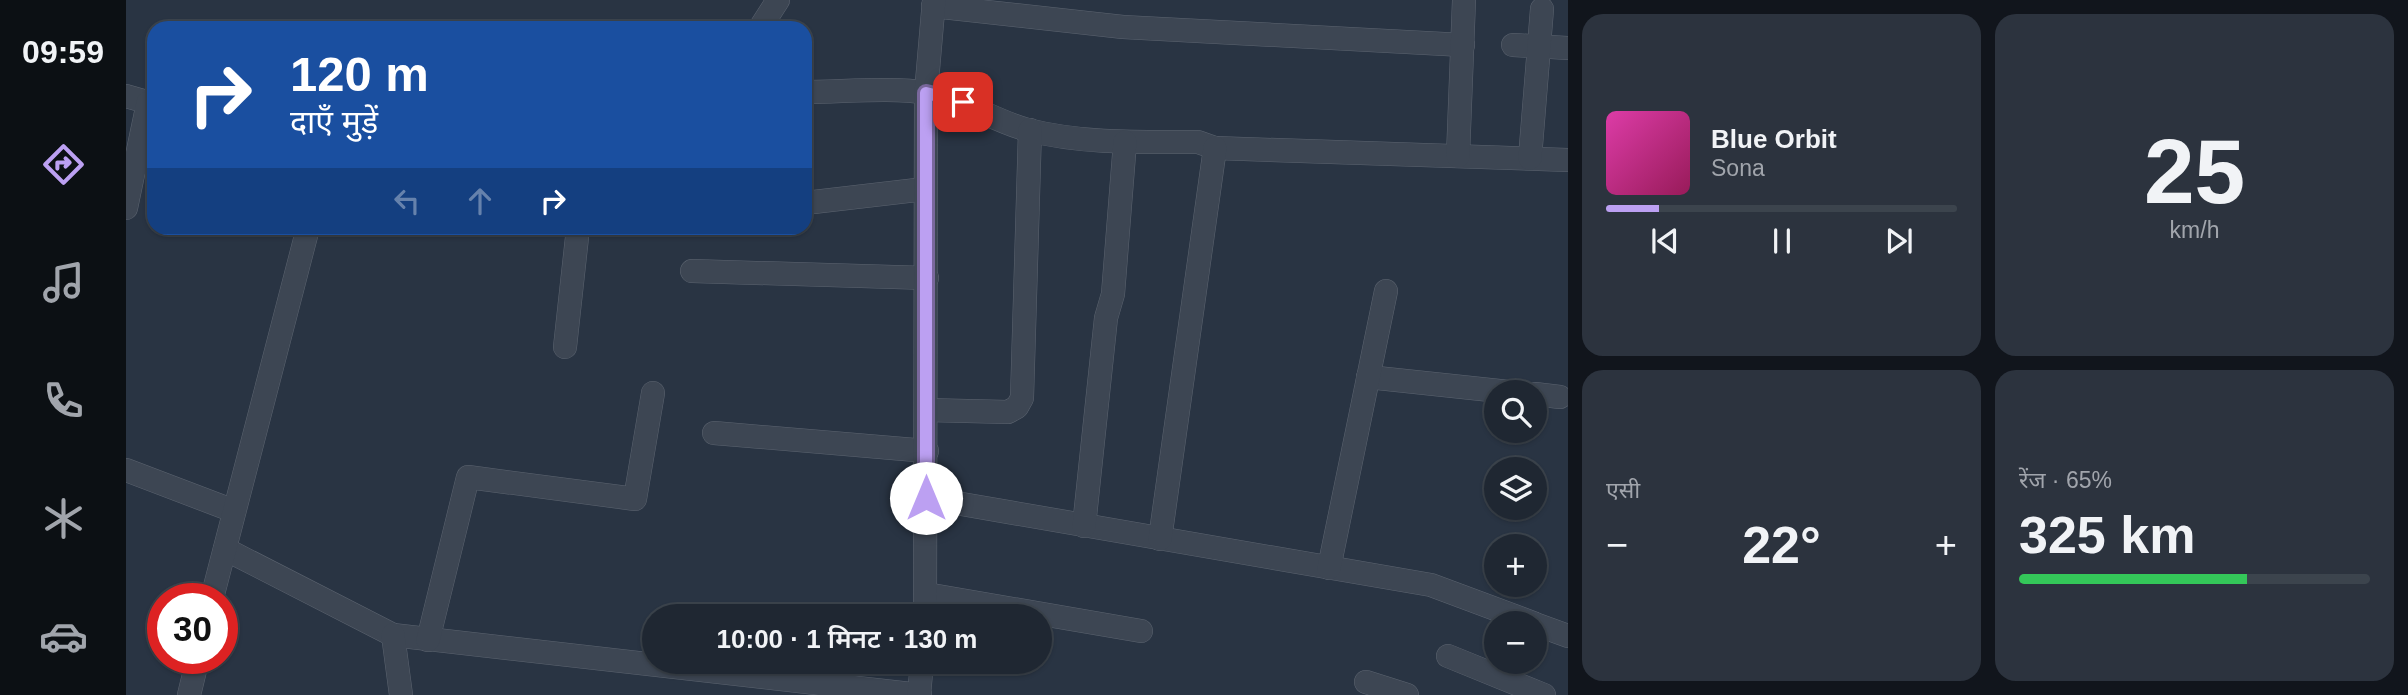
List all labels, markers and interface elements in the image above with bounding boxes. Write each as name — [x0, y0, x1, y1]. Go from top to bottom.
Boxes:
text: 09:59 — [22, 34, 104, 70]
text: 120 m — [290, 47, 429, 101]
icon: right — [175, 49, 266, 140]
pin — [933, 72, 993, 132]
icon: arrive — [944, 83, 982, 121]
text: दाएँ मुड़ें — [290, 104, 378, 140]
text: 25 — [2144, 121, 2245, 222]
text: Blue Orbit — [1711, 124, 1837, 154]
icon: directions — [39, 140, 88, 189]
text: Sona — [1711, 155, 1765, 181]
icon: left — [388, 182, 426, 220]
icon: ahead — [461, 182, 499, 220]
icon: right — [534, 182, 572, 220]
text: km/h — [2170, 217, 2219, 243]
icon: previous — [1646, 222, 1684, 260]
icon: pause — [1763, 222, 1801, 260]
icon: next — [1880, 222, 1918, 260]
icon: music — [39, 258, 88, 307]
icon: phone — [39, 376, 88, 425]
map controls — [1484, 380, 1547, 674]
button: search — [1484, 380, 1547, 443]
button: layers — [1484, 457, 1547, 520]
position arrow — [889, 461, 963, 535]
text: रेंज · 65% — [2019, 467, 2112, 493]
text: एसी — [1606, 477, 1640, 503]
icon: climate — [39, 494, 88, 543]
text: 325 km — [2019, 506, 2195, 564]
text: 22° — [1742, 516, 1821, 574]
text: − — [1606, 524, 1628, 566]
text: + — [1935, 524, 1957, 566]
button: + — [1484, 534, 1547, 597]
speed limit sign: 30 — [147, 583, 238, 674]
button: − — [1484, 611, 1547, 674]
icon: car — [39, 612, 88, 661]
text: 10:00 · 1 मिनट · 130 m — [717, 624, 977, 654]

